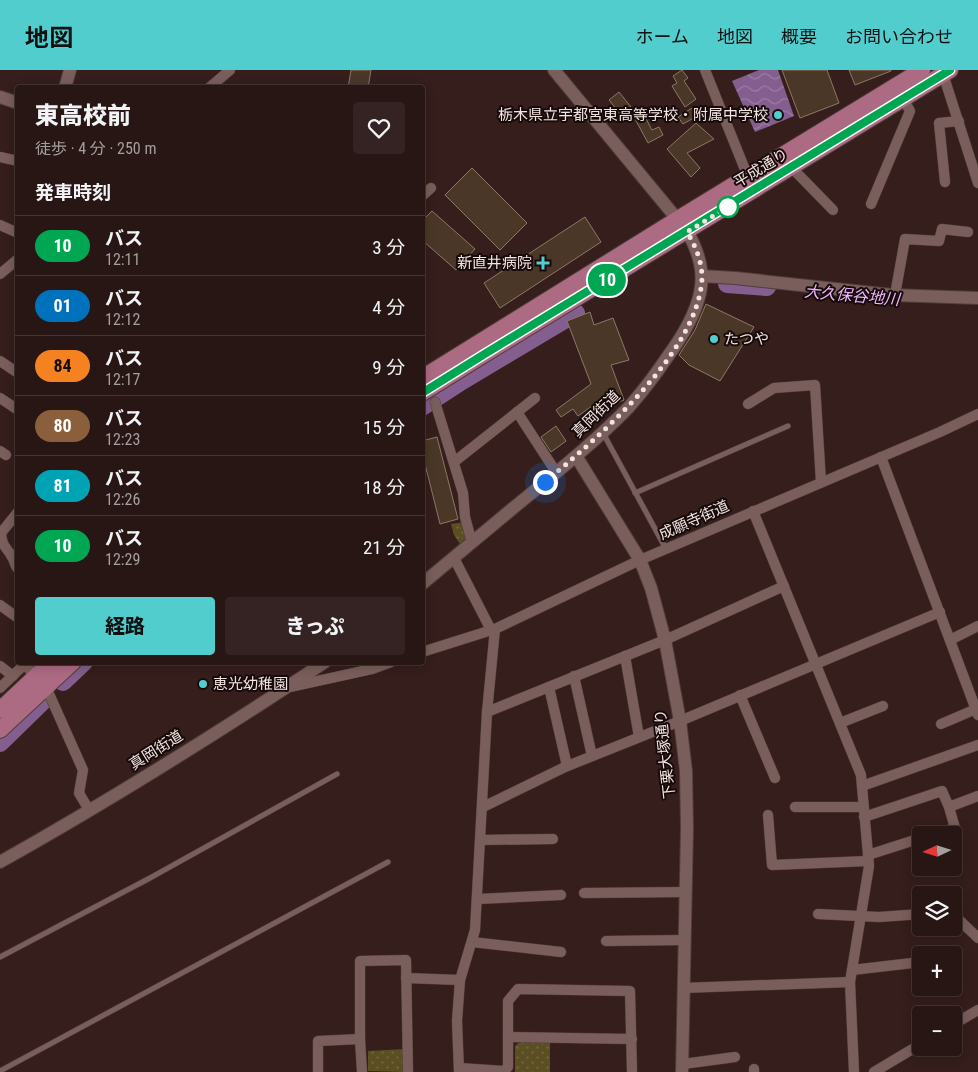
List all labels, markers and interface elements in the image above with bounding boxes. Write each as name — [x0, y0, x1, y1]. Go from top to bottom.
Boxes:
text: 地図 — [25, 24, 73, 52]
text: ホーム — [636, 26, 689, 47]
text: 地図 — [717, 26, 753, 47]
text: 概要 — [781, 26, 817, 47]
text: お問い合わせ — [845, 26, 953, 47]
text: 東高校前 — [35, 102, 131, 130]
button: heart — [353, 102, 405, 154]
place label: 栃木県立宇都宮東高等学校・附属中学校 — [498, 106, 768, 124]
marker: 栃木県立宇都宮東高等学校・附属中学校 — [772, 109, 784, 121]
text: 徒歩 · 4 分 · 250 m — [35, 139, 156, 158]
street label: 平成通り — [731, 145, 791, 191]
text: 発車時刻 — [35, 181, 111, 204]
unlabelled marker — [717, 196, 739, 218]
text: バス — [105, 227, 143, 250]
text: 10 — [53, 235, 72, 256]
text: 3 分 — [372, 236, 405, 259]
text: 12:11 — [105, 250, 140, 269]
place label: 新直井病院 — [457, 254, 532, 272]
marker: 新直井病院 — [536, 256, 550, 270]
line badge: 10 — [584, 264, 630, 296]
text: 10 — [598, 269, 616, 290]
water label: 大久保谷地川 — [803, 282, 903, 309]
text: バス — [105, 287, 143, 310]
text: 01 — [53, 295, 72, 316]
text: 4 分 — [372, 296, 405, 319]
text: 12:12 — [105, 310, 140, 329]
place label: たつや — [724, 330, 769, 348]
marker: たつや — [708, 333, 720, 345]
text: バス — [105, 347, 143, 370]
text: 84 — [53, 355, 72, 376]
text: 9 分 — [372, 356, 405, 379]
text: 12:17 — [105, 370, 140, 389]
street label: 真岡街道 — [568, 387, 624, 441]
text: バス — [105, 407, 143, 430]
text: 80 — [53, 415, 72, 436]
text: 15 分 — [363, 416, 405, 439]
text: 12:23 — [105, 430, 140, 449]
text: バス — [105, 467, 143, 490]
your location — [533, 470, 558, 495]
text: 81 — [53, 475, 72, 496]
text: 18 分 — [363, 476, 405, 499]
text: 12:26 — [105, 490, 140, 509]
street label: 成願寺街道 — [656, 497, 732, 543]
text: バス — [105, 527, 143, 550]
text: 10 — [53, 535, 72, 556]
text: 21 分 — [363, 536, 405, 559]
text: 12:29 — [105, 550, 140, 569]
button: 経路 — [35, 597, 215, 655]
button: きっぷ — [225, 597, 405, 655]
place label: 恵光幼稚園 — [213, 675, 288, 693]
marker: 恵光幼稚園 — [197, 678, 209, 690]
street label: 下栗大塚通り — [651, 708, 679, 800]
street label: 真岡街道 — [126, 726, 186, 774]
north arrow — [912, 826, 962, 876]
map controls — [912, 826, 962, 1056]
button: layers — [912, 886, 962, 936]
button: + — [912, 946, 962, 996]
button: − — [912, 1006, 962, 1056]

